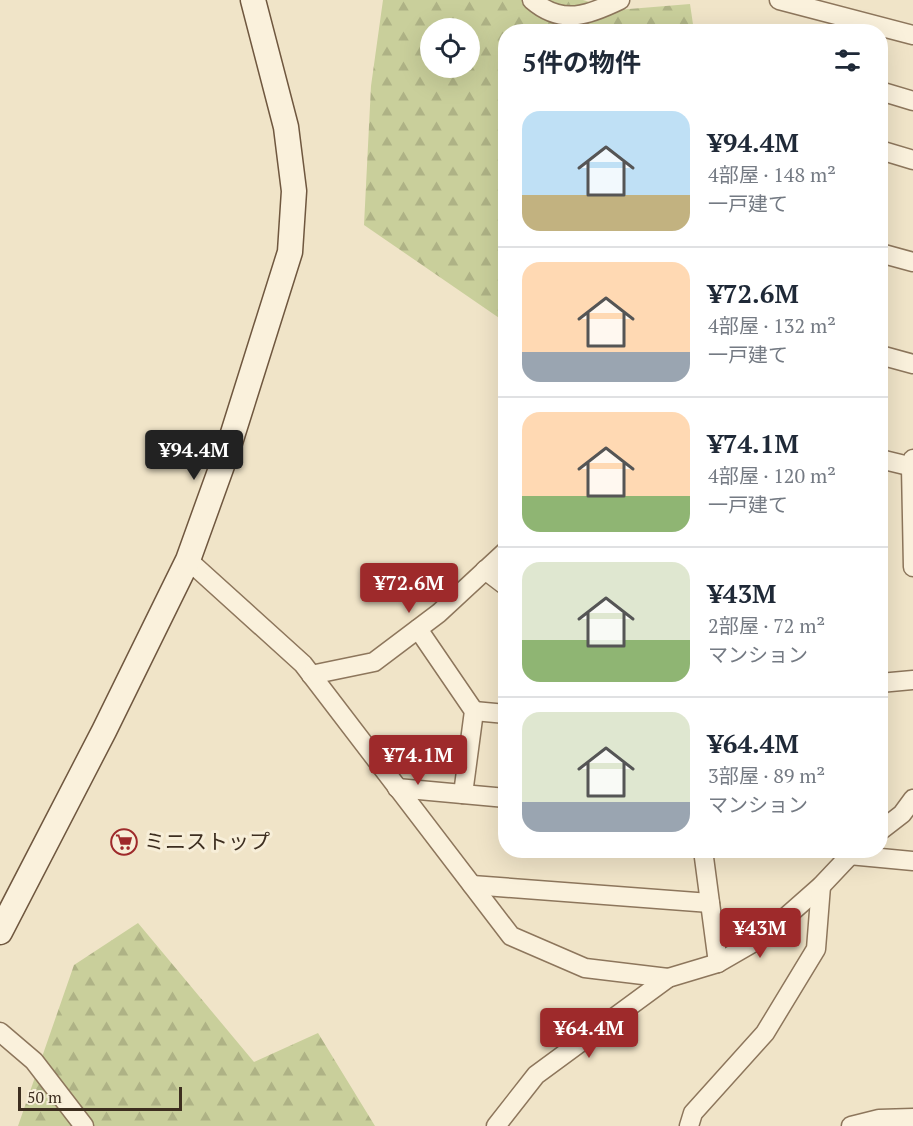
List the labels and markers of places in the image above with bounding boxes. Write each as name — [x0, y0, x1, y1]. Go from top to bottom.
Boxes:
pin: ¥94.4M — [145, 430, 243, 481]
pin: ¥72.6M — [360, 563, 458, 614]
pin: ¥74.1M — [369, 735, 467, 786]
supermarket icon: ミニストップ — [109, 827, 139, 857]
place label: ミニストップ — [144, 827, 270, 855]
pin: ¥43M — [724, 908, 796, 959]
pin: ¥64.4M — [540, 1008, 638, 1059]

